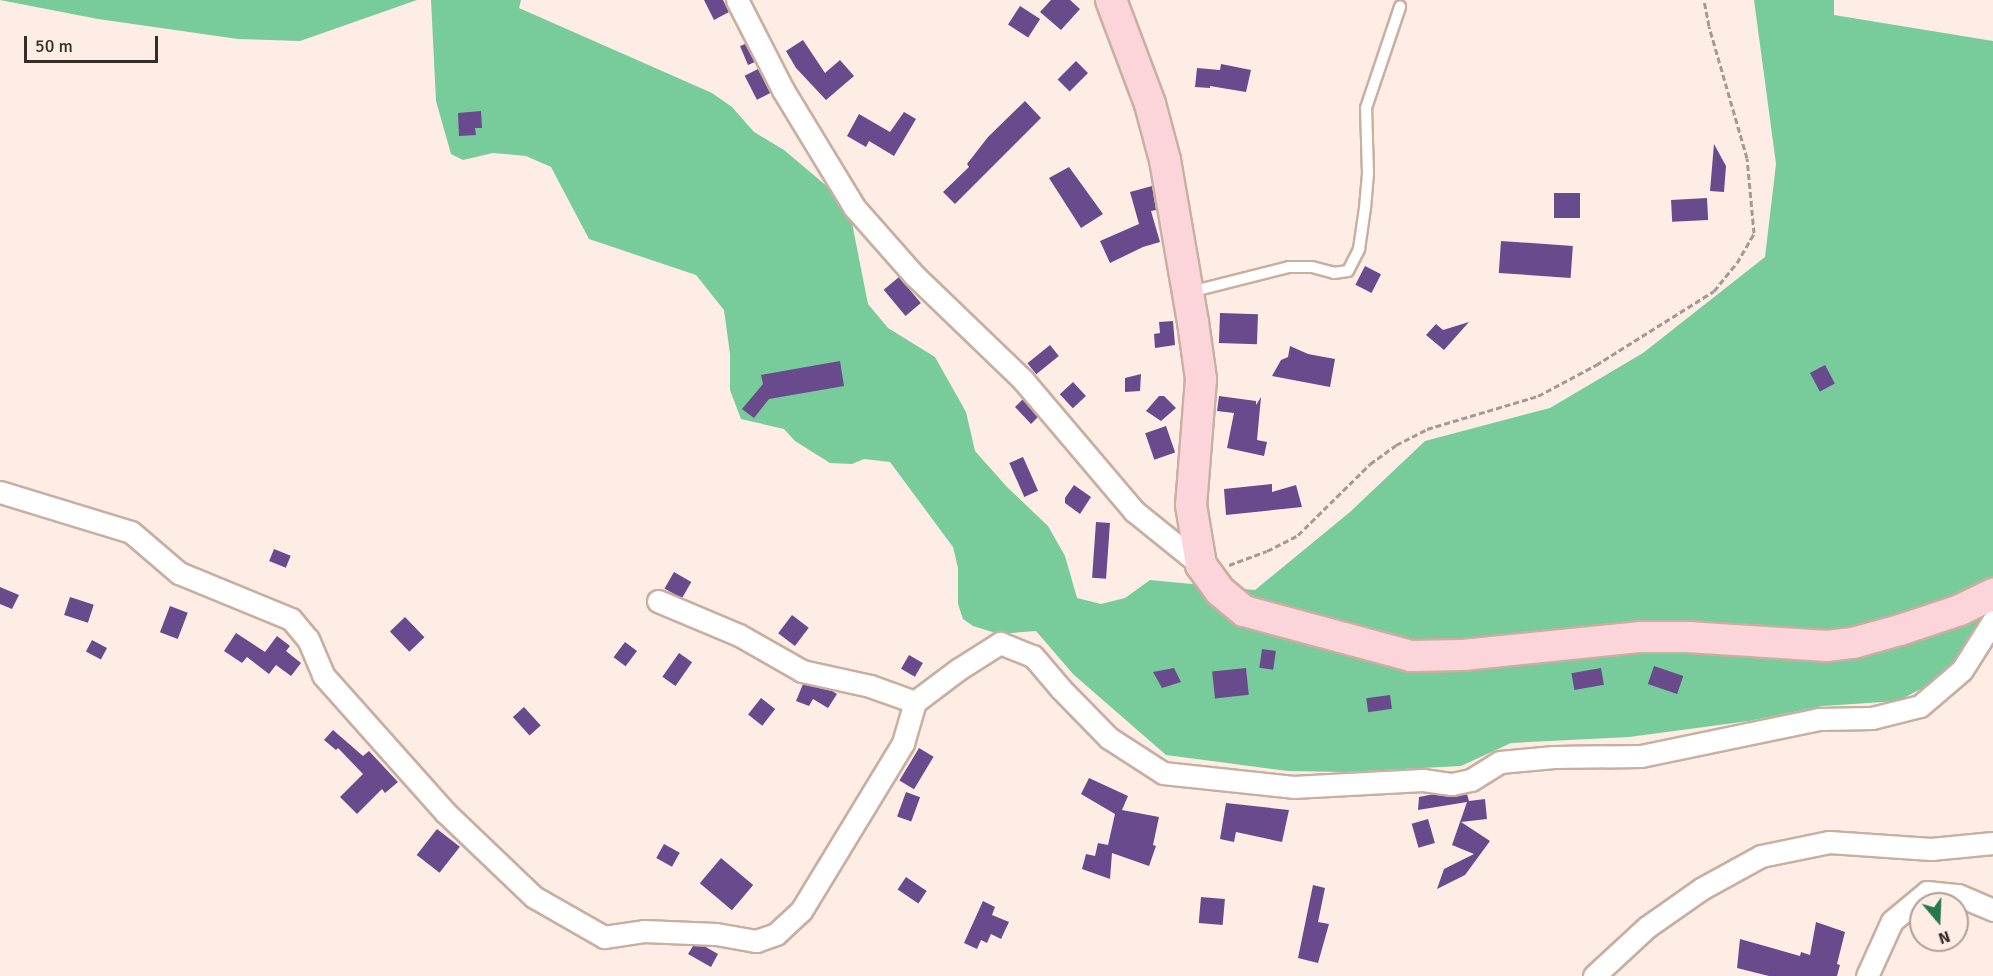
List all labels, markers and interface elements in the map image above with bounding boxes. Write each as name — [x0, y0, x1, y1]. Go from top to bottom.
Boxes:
scale bar — [27, 24, 160, 62]
text: 50 m — [35, 35, 73, 57]
north arrow — [1909, 892, 1969, 952]
text: N — [1936, 926, 1953, 948]

